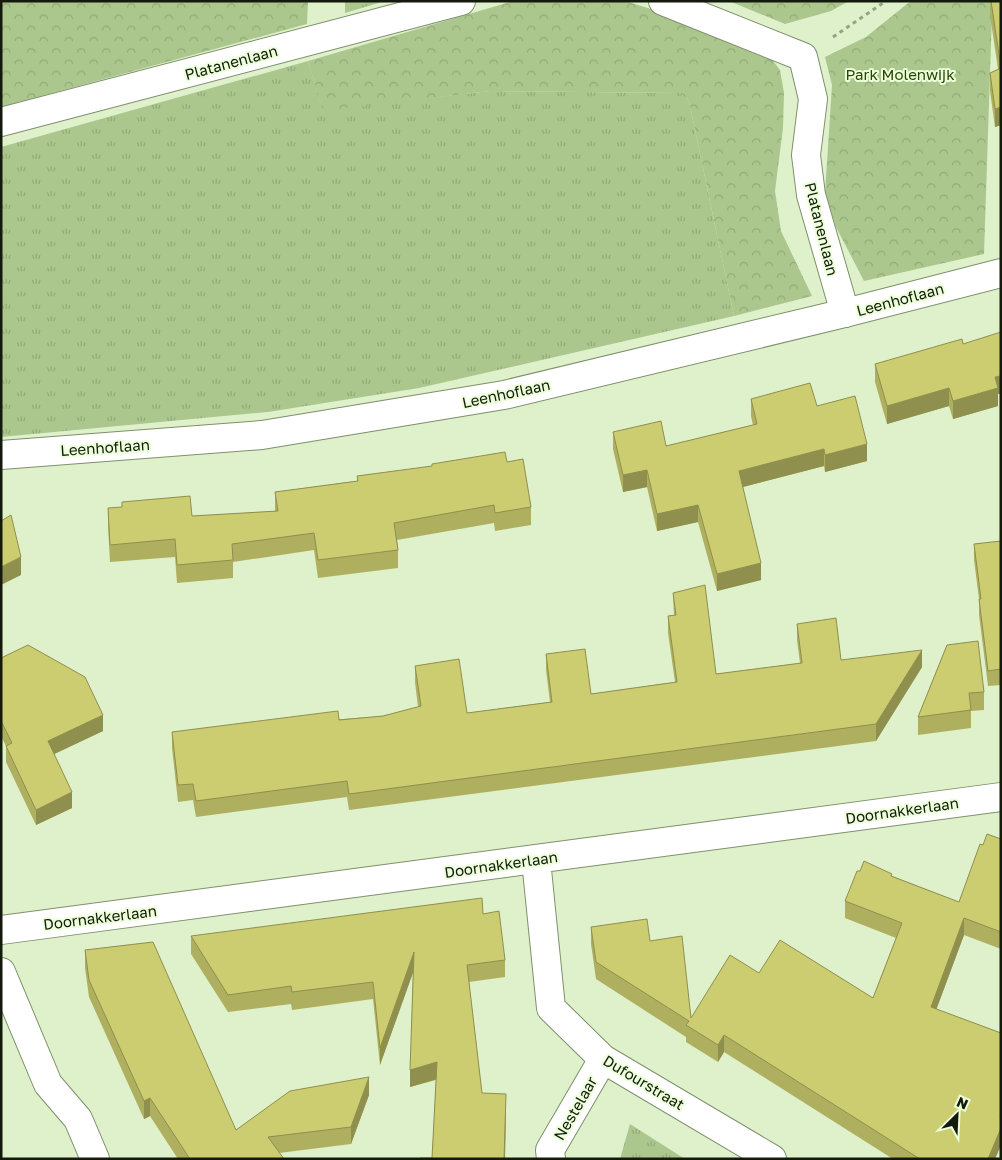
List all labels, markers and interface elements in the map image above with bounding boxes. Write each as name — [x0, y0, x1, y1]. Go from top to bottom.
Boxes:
street label: Platanenlaan — [183, 41, 279, 83]
park label: Park Molenwijk — [845, 65, 955, 83]
street label: Platanenlaan — [802, 180, 842, 278]
street label: Leenhoflaan — [854, 279, 946, 319]
street label: Leenhoflaan — [460, 375, 552, 411]
street label: Leenhoflaan — [60, 435, 150, 459]
street label: Doornakkerlaan — [844, 793, 960, 827]
street label: Doornakkerlaan — [443, 847, 559, 881]
street label: Doornakkerlaan — [42, 901, 158, 933]
street label: Dufourstraat — [600, 1051, 688, 1113]
street label: Nestelaar — [550, 1073, 600, 1143]
north arrow — [932, 1090, 982, 1140]
text: N — [954, 1093, 971, 1113]

